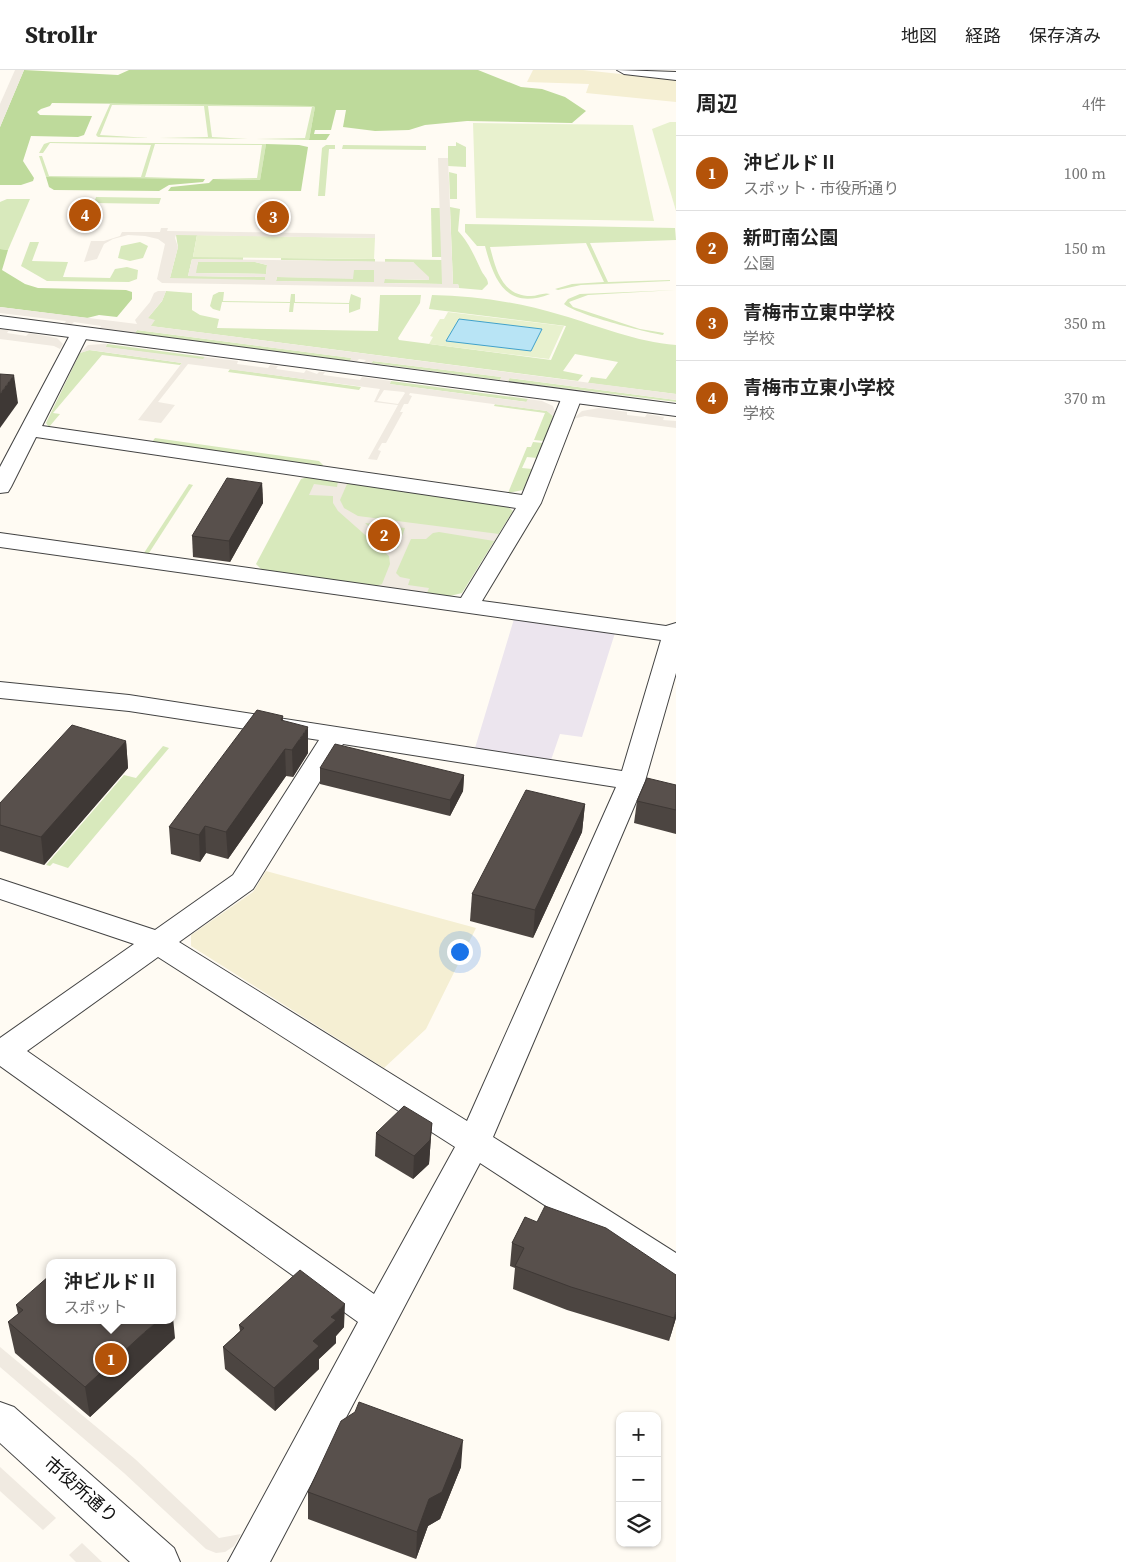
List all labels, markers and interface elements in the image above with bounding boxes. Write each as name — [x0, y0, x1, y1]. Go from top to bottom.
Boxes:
text: Strollr — [25, 18, 97, 51]
text: 地図 — [901, 23, 937, 48]
text: 経路 — [965, 23, 1001, 48]
text: 保存済み — [1029, 23, 1101, 48]
text: 周辺 — [696, 89, 738, 118]
text: 4件 — [1082, 93, 1106, 115]
text: 沖ビルドⅡ — [743, 149, 838, 175]
text: 1 — [708, 162, 716, 184]
text: 100 m — [1064, 162, 1106, 184]
text: スポット · 市役所通り — [743, 177, 899, 199]
pin: 4 — [69, 196, 101, 234]
pin: 3 — [257, 198, 289, 236]
text: 新町南公園 — [743, 224, 838, 250]
text: 2 — [708, 237, 716, 259]
text: 150 m — [1064, 237, 1106, 259]
text: 公園 — [743, 252, 775, 274]
text: 青梅市立東中学校 — [743, 299, 895, 325]
text: 3 — [708, 312, 716, 334]
text: 350 m — [1064, 312, 1106, 334]
text: 学校 — [743, 327, 775, 349]
text: 青梅市立東小学校 — [743, 374, 895, 400]
text: 4 — [708, 387, 716, 409]
text: 370 m — [1064, 387, 1106, 409]
text: 学校 — [743, 402, 775, 424]
pin: 2 — [368, 516, 400, 554]
your location — [447, 939, 473, 965]
popup — [46, 1259, 176, 1324]
text: 沖ビルドⅡ — [63, 1268, 159, 1294]
text: スポット — [63, 1296, 128, 1318]
pin: 1 — [95, 1340, 127, 1378]
map controls — [616, 1412, 661, 1547]
button: + — [616, 1412, 661, 1457]
street label: 市役所通り — [39, 1451, 123, 1529]
button: − — [616, 1457, 661, 1502]
button: layers — [616, 1502, 661, 1547]

